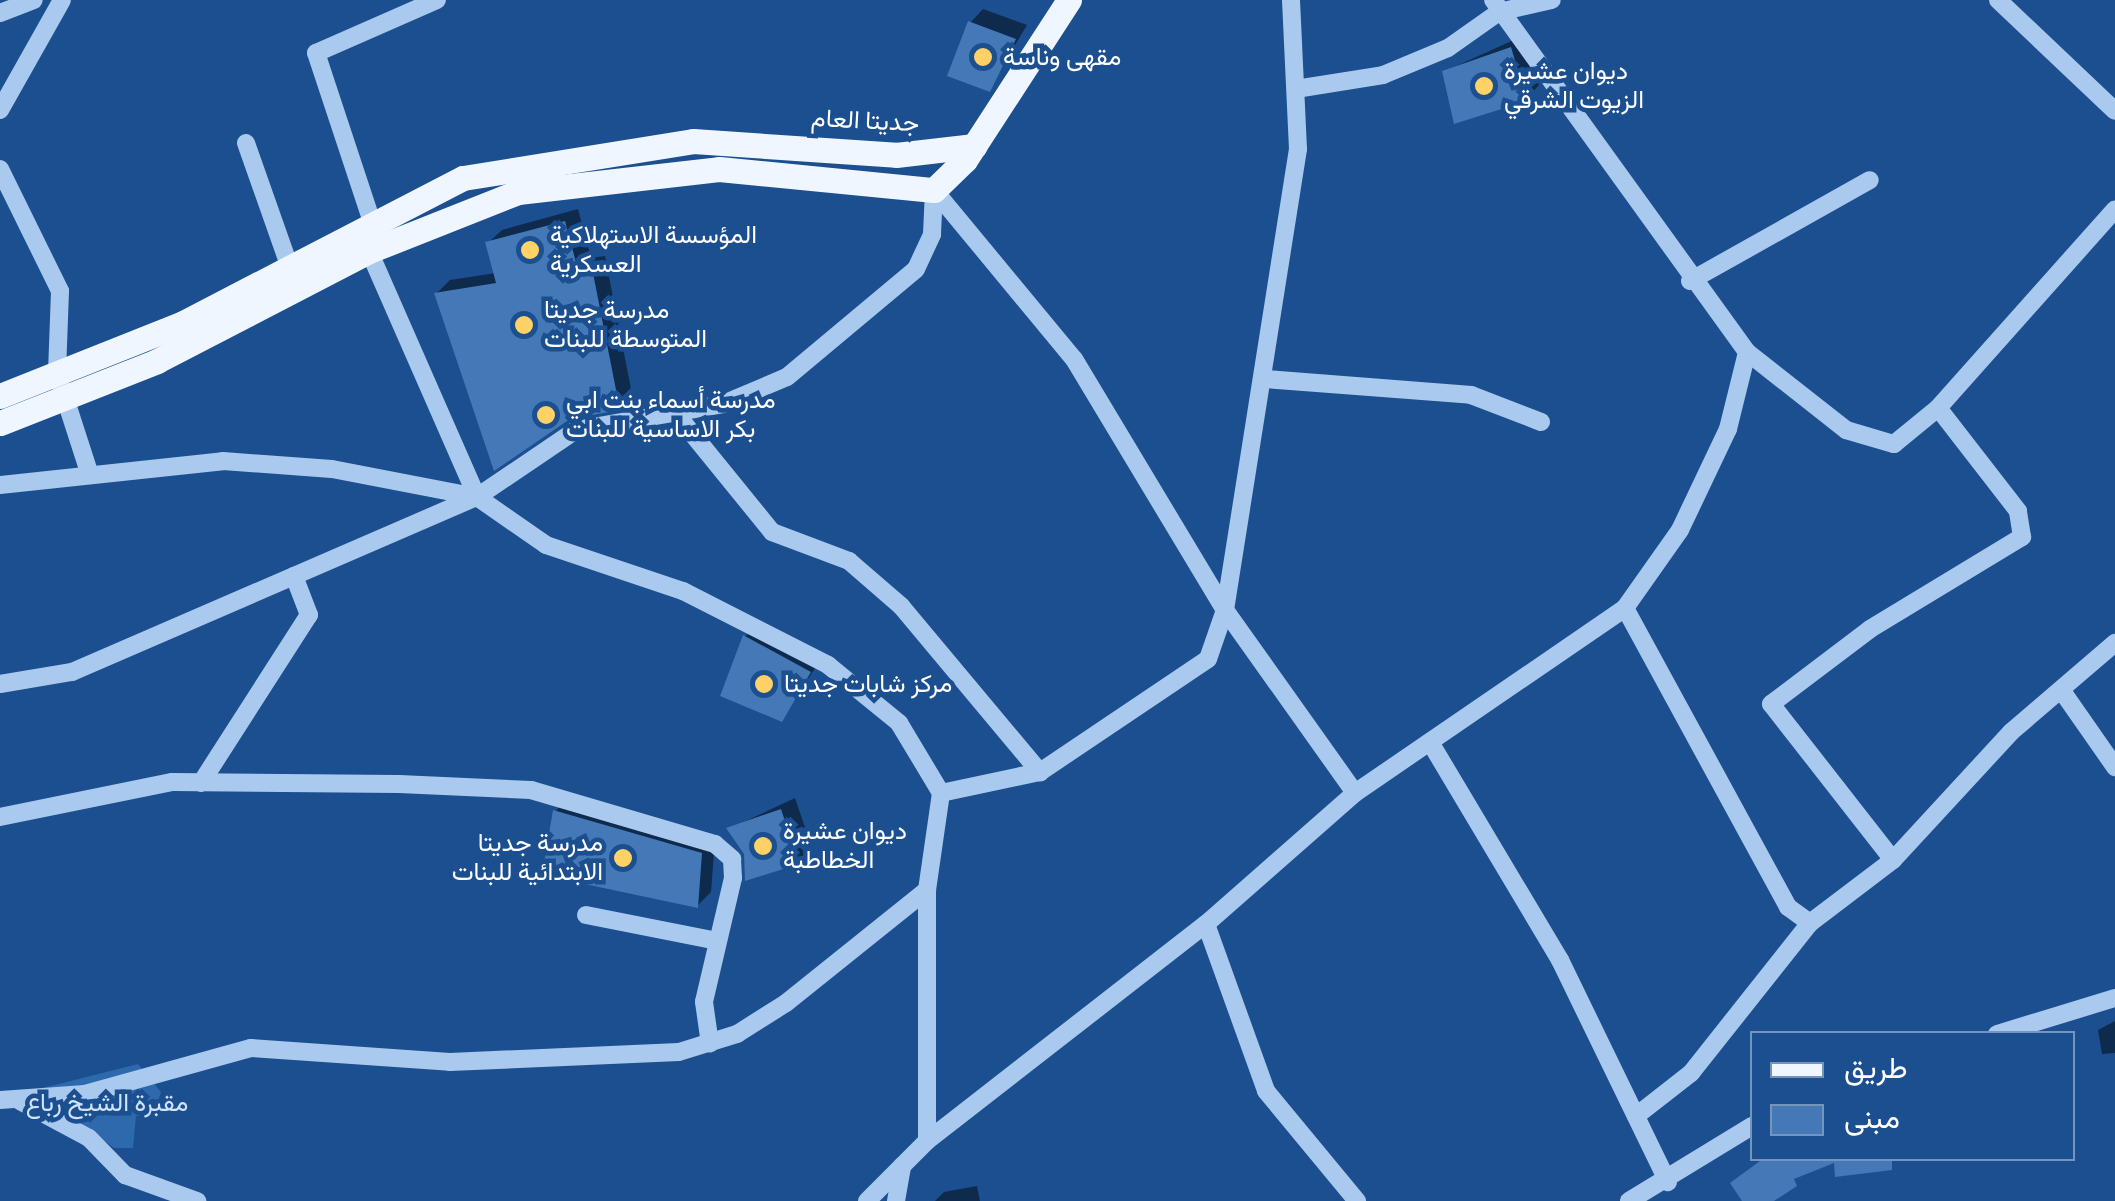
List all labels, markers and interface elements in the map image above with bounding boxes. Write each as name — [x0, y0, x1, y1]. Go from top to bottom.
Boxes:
place label: مقهى وناسة — [1003, 42, 1121, 72]
marker: مقهى وناسة — [972, 46, 994, 68]
place label: ديوان عشيرة الزيوت الشرقي — [1504, 57, 1644, 116]
marker: ديوان عشيرة الزيوت الشرقي — [1473, 75, 1495, 97]
street label: جديتا العام — [810, 103, 920, 139]
place label: المؤسسة الاستهلاكية العسكرية — [550, 221, 757, 280]
marker: المؤسسة الاستهلاكية العسكرية — [519, 239, 541, 261]
place label: مدرسة جديتا المتوسطة للبنات — [544, 296, 707, 355]
marker: مدرسة جديتا المتوسطة للبنات — [513, 314, 535, 336]
place label: مدرسة أسماء بنت ابي بكر الاساسية للبنات — [566, 386, 776, 445]
marker: مدرسة أسماء بنت ابي بكر الاساسية للبنات — [535, 404, 557, 426]
place label: مركز شابات جديتا — [784, 669, 952, 699]
marker: مركز شابات جديتا — [753, 673, 775, 695]
place label: ديوان عشيرة الخطاطبة — [783, 817, 907, 876]
place label: مدرسة جديتا الابتدائية للبنات — [452, 829, 603, 888]
marker: ديوان عشيرة الخطاطبة — [752, 835, 774, 857]
marker: مدرسة جديتا الابتدائية للبنات — [612, 847, 634, 869]
legend — [1750, 1031, 2075, 1161]
text: طريق — [1844, 1050, 1908, 1087]
park label: مقبرة الشيخ رباع — [26, 1088, 188, 1118]
text: مبنى — [1844, 1100, 1900, 1137]

